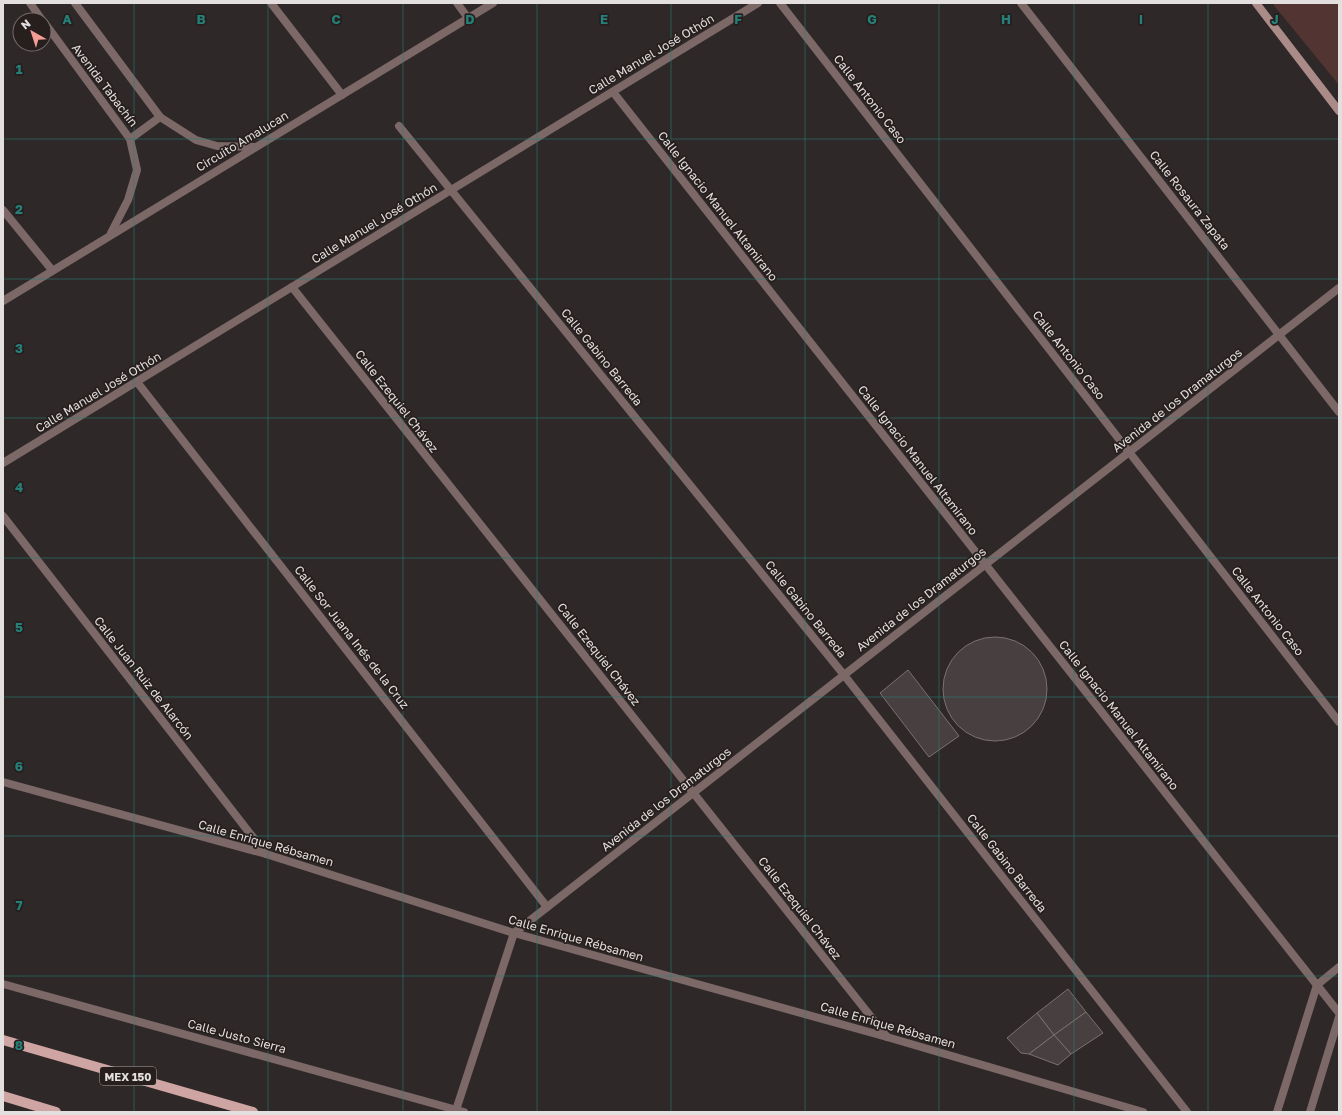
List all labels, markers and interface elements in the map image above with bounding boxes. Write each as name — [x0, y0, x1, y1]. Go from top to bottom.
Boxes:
text: A — [62, 11, 72, 27]
text: B — [196, 11, 206, 27]
text: C — [331, 11, 341, 27]
text: D — [465, 11, 475, 27]
street label: Calle Manuel José Othón — [585, 11, 717, 97]
text: E — [600, 11, 608, 27]
text: F — [734, 11, 742, 27]
text: G — [867, 11, 877, 27]
text: H — [1001, 11, 1011, 27]
text: I — [1139, 11, 1143, 27]
text: J — [1271, 11, 1279, 27]
north arrow — [12, 12, 52, 52]
text: N — [18, 16, 33, 32]
street label: Avenida Tabachín — [69, 40, 141, 130]
street label: Calle Antonio Caso — [831, 51, 909, 147]
text: 1 — [16, 61, 23, 77]
street label: Circuito Amalucan — [193, 107, 291, 175]
street label: Calle Ignacio Manuel Altamirano — [655, 128, 781, 284]
street label: Calle Rosaura Zapata — [1147, 147, 1233, 253]
street label: Calle Manuel José Othón — [308, 180, 440, 266]
text: 2 — [15, 201, 23, 217]
street label: Calle Gabino Barreda — [558, 305, 646, 409]
street label: Calle Antonio Caso — [1030, 307, 1108, 403]
text: 3 — [15, 340, 23, 356]
street label: Avenida de los Dramaturgos — [1109, 345, 1245, 455]
street label: Calle Ezequiel Chávez — [352, 347, 442, 455]
street label: Calle Manuel José Othón — [32, 349, 164, 435]
street label: Calle Ignacio Manuel Altamirano — [855, 382, 981, 538]
text: 4 — [15, 479, 23, 495]
street label: Avenida de los Dramaturgos — [853, 544, 989, 654]
street label: Calle Gabino Barreda — [762, 557, 850, 661]
street label: Calle Sor Juana Inés de la Cruz — [291, 562, 413, 712]
street label: Calle Antonio Caso — [1229, 563, 1307, 659]
street label: Calle Ezequiel Chávez — [554, 600, 644, 708]
street label: Calle Juan Ruiz de Alarcón — [91, 613, 197, 743]
text: 5 — [15, 619, 23, 635]
street label: Calle Ignacio Manuel Altamirano — [1056, 637, 1182, 793]
street label: Avenida de los Dramaturgos — [598, 744, 734, 854]
text: 6 — [15, 758, 23, 774]
street label: Calle Gabino Barreda — [964, 811, 1050, 915]
street label: Calle Enrique Rébsamen — [197, 816, 335, 870]
street label: Calle Ezequiel Chávez — [755, 854, 845, 962]
text: 7 — [15, 897, 23, 913]
street label: Calle Enrique Rébsamen — [507, 911, 645, 965]
street label: Calle Enrique Rébsamen — [819, 998, 957, 1052]
street label: Calle Justo Sierra — [186, 1016, 288, 1056]
text: 8 — [15, 1037, 23, 1053]
road number: MEX 150 — [100, 1067, 156, 1085]

